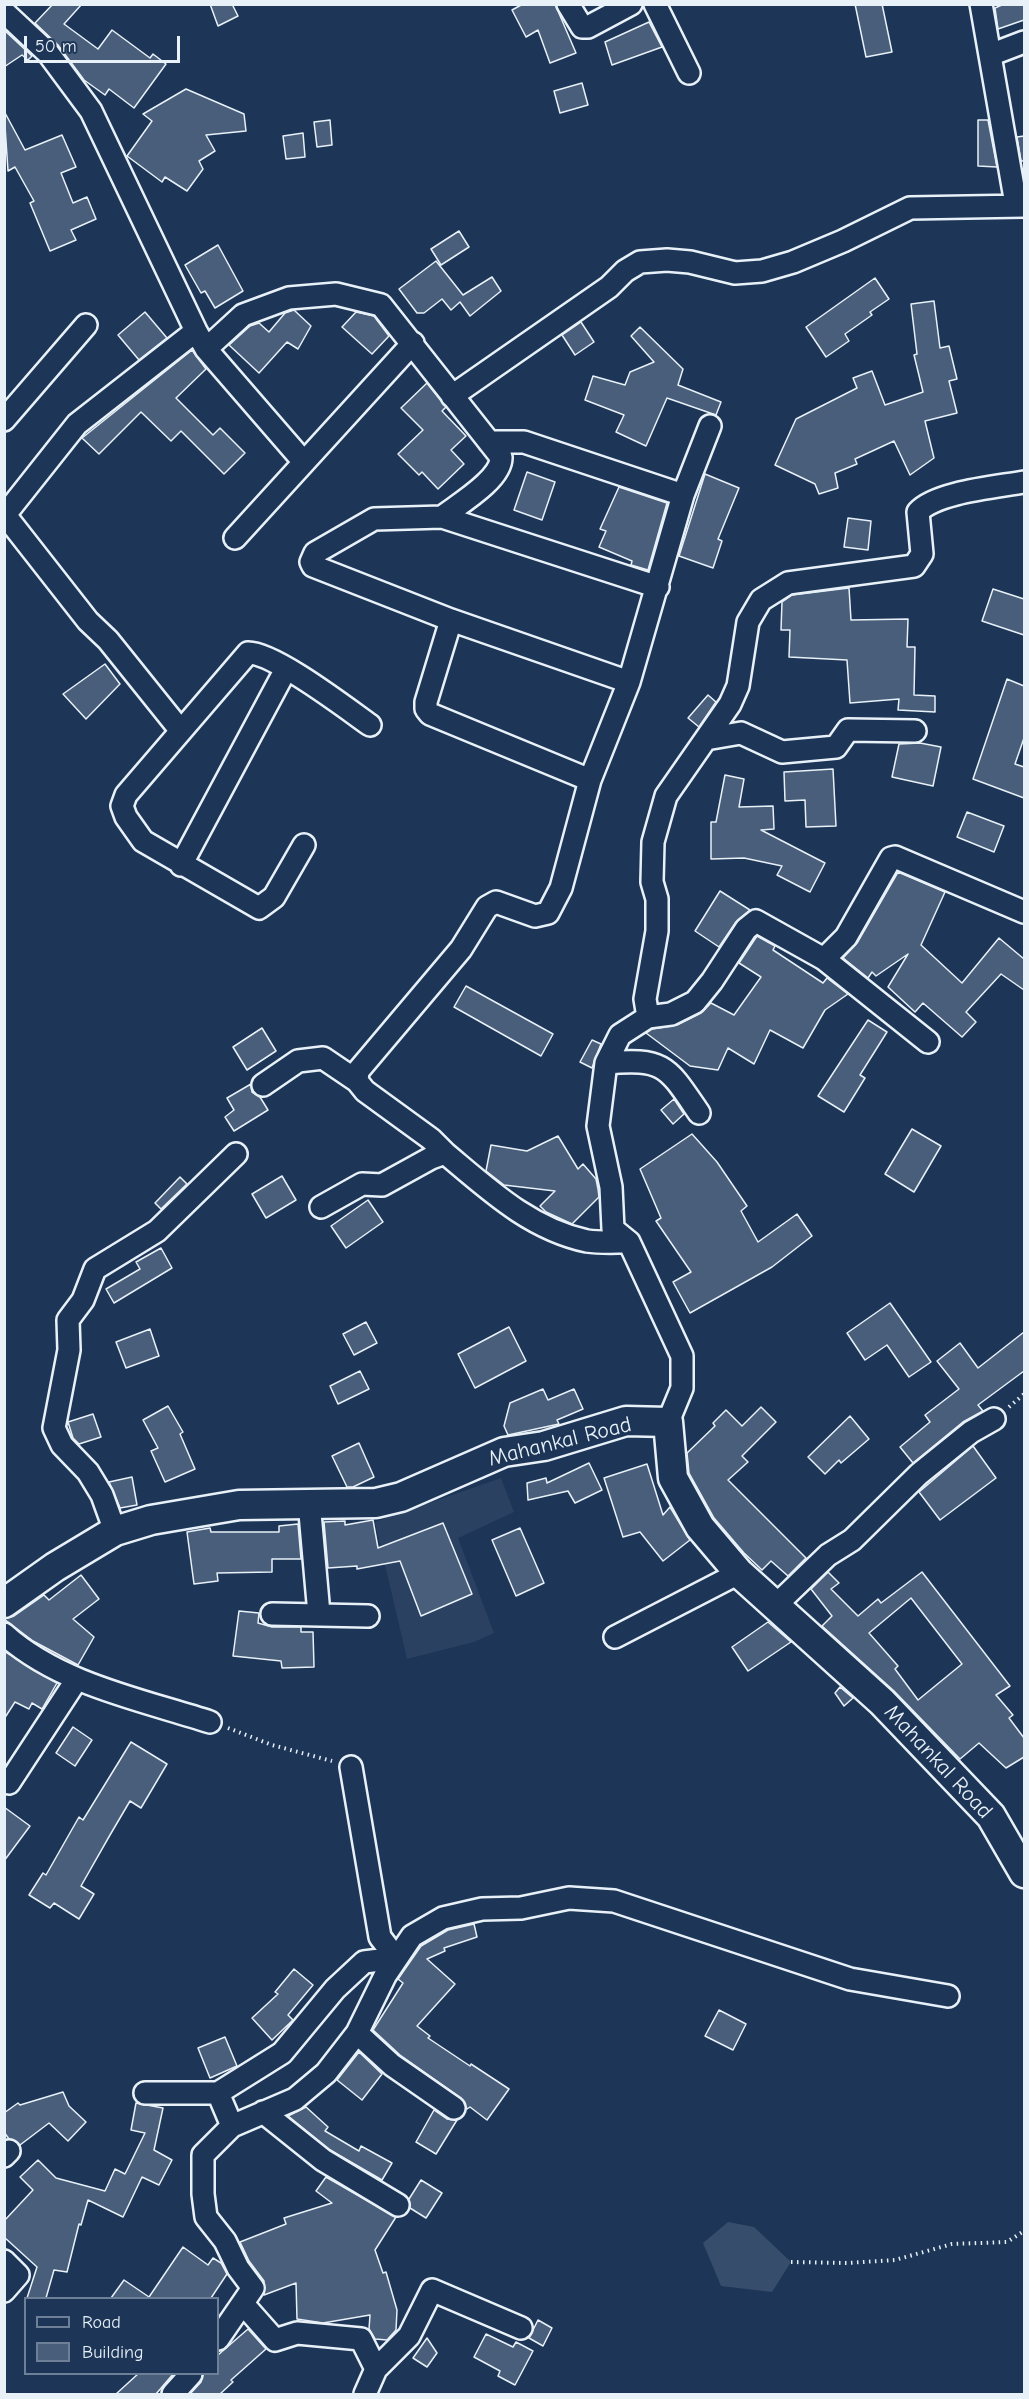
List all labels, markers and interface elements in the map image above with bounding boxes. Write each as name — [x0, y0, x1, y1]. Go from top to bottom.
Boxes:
scale bar — [27, 24, 183, 62]
text: 50 m — [35, 36, 77, 57]
street label: Mahankal Road — [486, 1411, 634, 1473]
street label: Mahankal Road — [878, 1699, 998, 1825]
legend — [24, 2297, 219, 2375]
text: Road — [82, 2312, 121, 2333]
text: Building — [82, 2342, 144, 2363]

